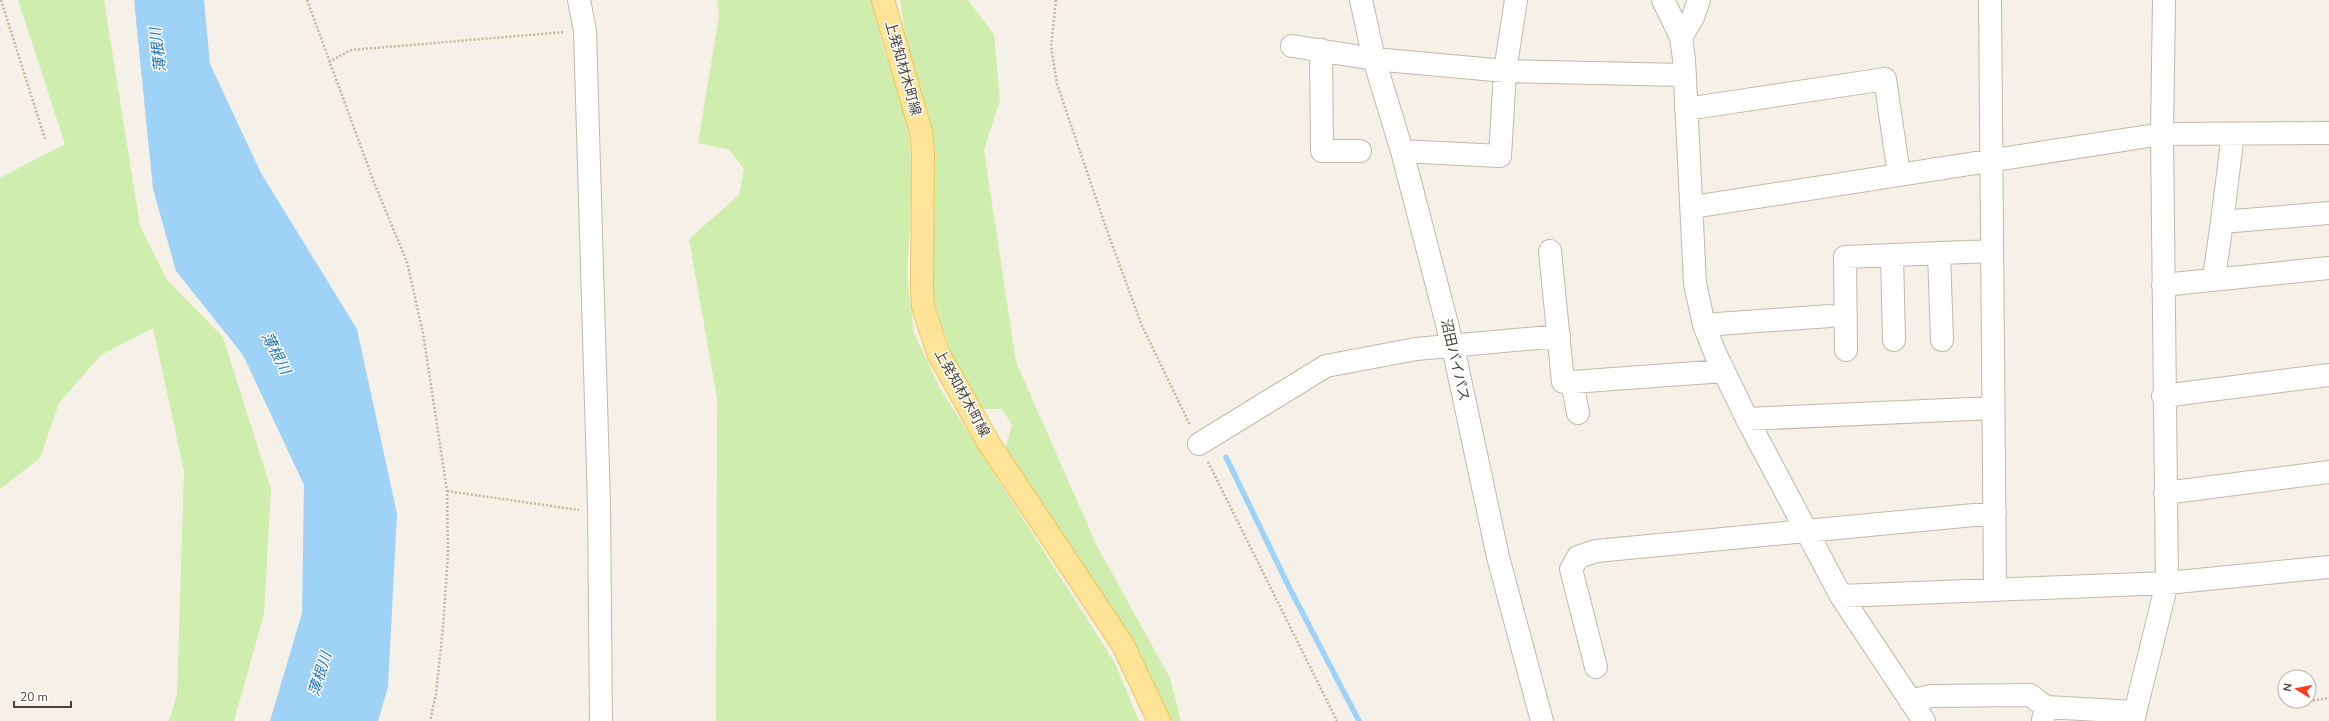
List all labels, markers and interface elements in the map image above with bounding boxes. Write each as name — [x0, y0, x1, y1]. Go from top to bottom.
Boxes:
street label: 上発知材木町線 — [880, 18, 926, 118]
water label: 薄根川 — [145, 24, 171, 74]
street label: 沼田バイパス — [1436, 317, 1474, 403]
water label: 薄根川 — [257, 328, 296, 379]
street label: 上発知材木町線 — [930, 346, 994, 440]
water label: 薄根川 — [304, 648, 337, 698]
north arrow — [2277, 669, 2317, 709]
text: N — [2280, 682, 2296, 693]
scale bar — [14, 683, 71, 709]
text: 20 m — [20, 689, 48, 705]

